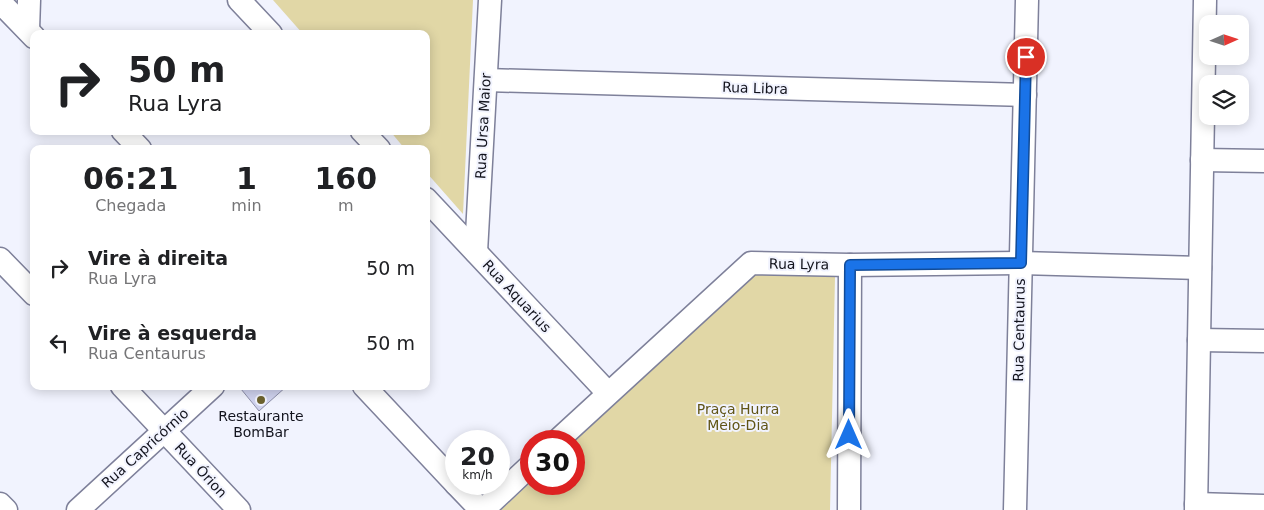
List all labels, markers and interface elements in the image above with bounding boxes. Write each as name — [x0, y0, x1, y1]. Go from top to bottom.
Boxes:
north arrow — [1199, 15, 1249, 65]
map controls — [1199, 15, 1249, 125]
pin — [1005, 36, 1047, 78]
icon: arrive — [1012, 43, 1040, 71]
icon: right — [45, 50, 110, 115]
text: 50 m — [128, 50, 225, 90]
street label: Rua Ursa Maior — [472, 72, 494, 179]
button: layers — [1199, 75, 1249, 125]
street label: Rua Libra — [722, 79, 788, 97]
text: Rua Lyra — [128, 91, 223, 116]
text: 06:21 — [83, 161, 178, 196]
text: 1 — [236, 161, 257, 196]
text: 160 — [314, 161, 377, 196]
text: Chegada — [95, 196, 166, 215]
text: min — [231, 196, 262, 215]
text: m — [338, 196, 354, 215]
text: Vire à direita — [88, 247, 228, 269]
icon: right — [45, 254, 73, 282]
street label: Rua Lyra — [769, 255, 829, 273]
text: 50 m — [366, 257, 415, 279]
street label: Rua Aquarius — [480, 257, 554, 335]
text: Rua Lyra — [88, 269, 157, 288]
street label: Rua Centaurus — [1010, 278, 1028, 382]
text: Vire à esquerda — [88, 322, 257, 344]
icon: left — [45, 329, 73, 357]
text: 50 m — [366, 332, 415, 354]
text: Rua Centaurus — [88, 344, 206, 363]
marker: Restaurante BomBar — [255, 394, 267, 406]
park label: Praça Hurra Meio-Dia — [697, 401, 779, 433]
street label: Rua Capricórnio — [98, 405, 192, 491]
place label: Restaurante BomBar — [218, 408, 304, 440]
position arrow — [822, 408, 874, 460]
speed limit sign: 30 — [520, 430, 585, 495]
street label: Rua Órion — [172, 439, 231, 501]
text: 20 — [460, 442, 495, 471]
text: km/h — [462, 468, 493, 482]

